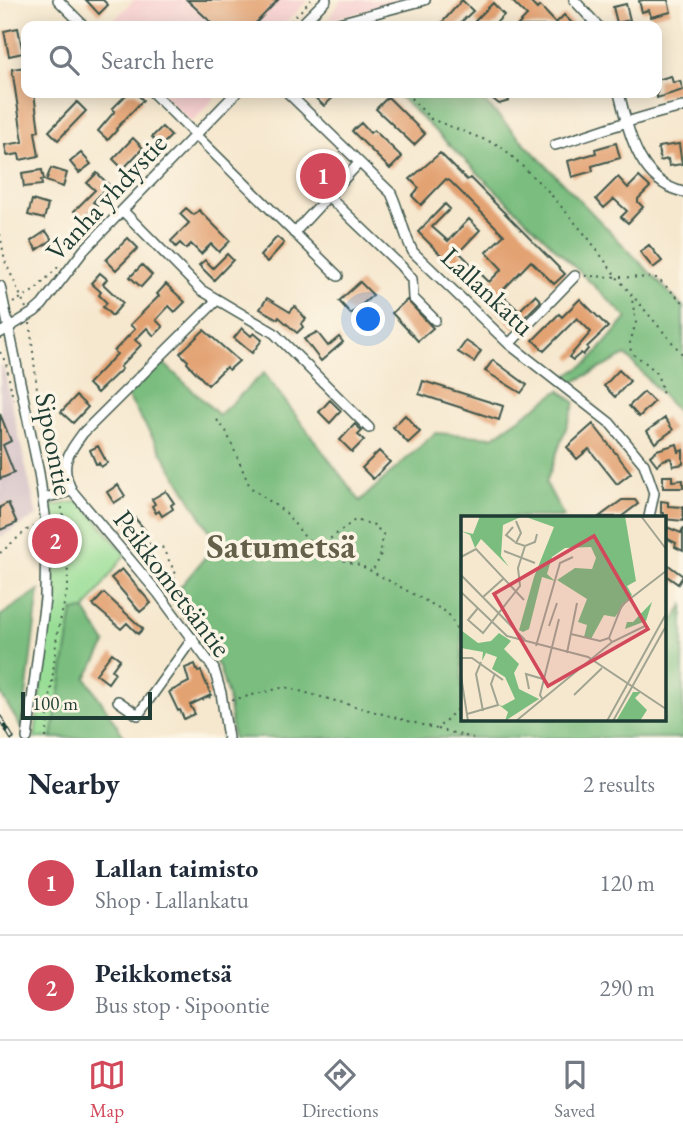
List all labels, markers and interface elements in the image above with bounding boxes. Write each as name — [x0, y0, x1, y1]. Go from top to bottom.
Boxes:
search box — [21, 21, 662, 98]
icon: search — [45, 41, 83, 79]
text: Search here — [101, 43, 214, 77]
street label: Vanha yhdystie — [38, 125, 174, 268]
pin: 1 — [300, 150, 346, 202]
street label: Lallankatu — [434, 239, 542, 343]
your location — [351, 302, 385, 336]
street label: Sipoontie — [27, 390, 83, 498]
street label: Peikkometsäntie — [106, 502, 240, 664]
pin: 2 — [32, 515, 78, 567]
inset map — [461, 516, 666, 720]
district label: Satumetsä — [207, 523, 356, 568]
scale bar — [21, 689, 152, 721]
text: 100 m — [32, 691, 78, 716]
text: Nearby — [28, 764, 120, 803]
text: 2 results — [583, 769, 655, 799]
text: Lallan taimisto — [95, 851, 258, 885]
text: 1 — [45, 868, 57, 898]
text: 120 m — [599, 868, 655, 898]
text: Shop · Lallankatu — [95, 885, 249, 915]
text: Peikkometsä — [95, 956, 232, 990]
text: 2 — [45, 973, 57, 1003]
text: 290 m — [599, 973, 655, 1003]
text: Bus stop · Sipoontie — [95, 990, 269, 1020]
tab: Map — [88, 1056, 126, 1123]
tab: Directions — [302, 1056, 378, 1123]
tab: Saved — [554, 1056, 595, 1123]

